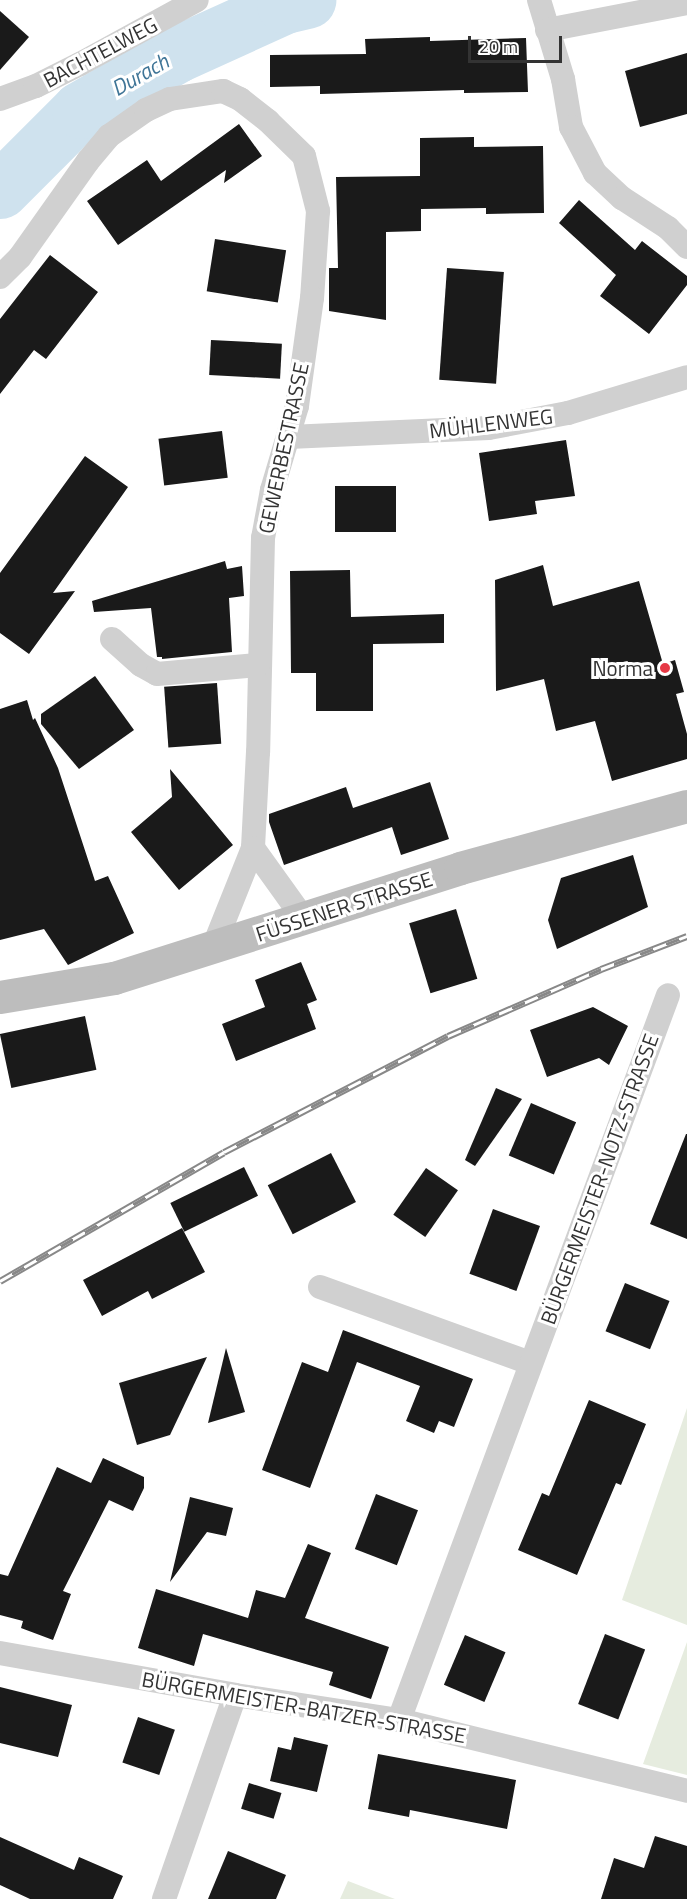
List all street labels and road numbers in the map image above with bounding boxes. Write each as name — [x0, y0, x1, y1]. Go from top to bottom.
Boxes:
street label: BACHTELWEG — [39, 11, 161, 93]
street label: GEWERBESTRASSE — [253, 360, 313, 536]
street label: MÜHLENWEG — [428, 403, 554, 443]
street label: FÜSSENER STRASSE — [252, 866, 436, 946]
street label: BÜRGERMEISTER-NOTZ-STRASSE — [535, 1030, 663, 1328]
street label: BÜRGERMEISTER-BATZER-STRASSE — [140, 1666, 468, 1748]

